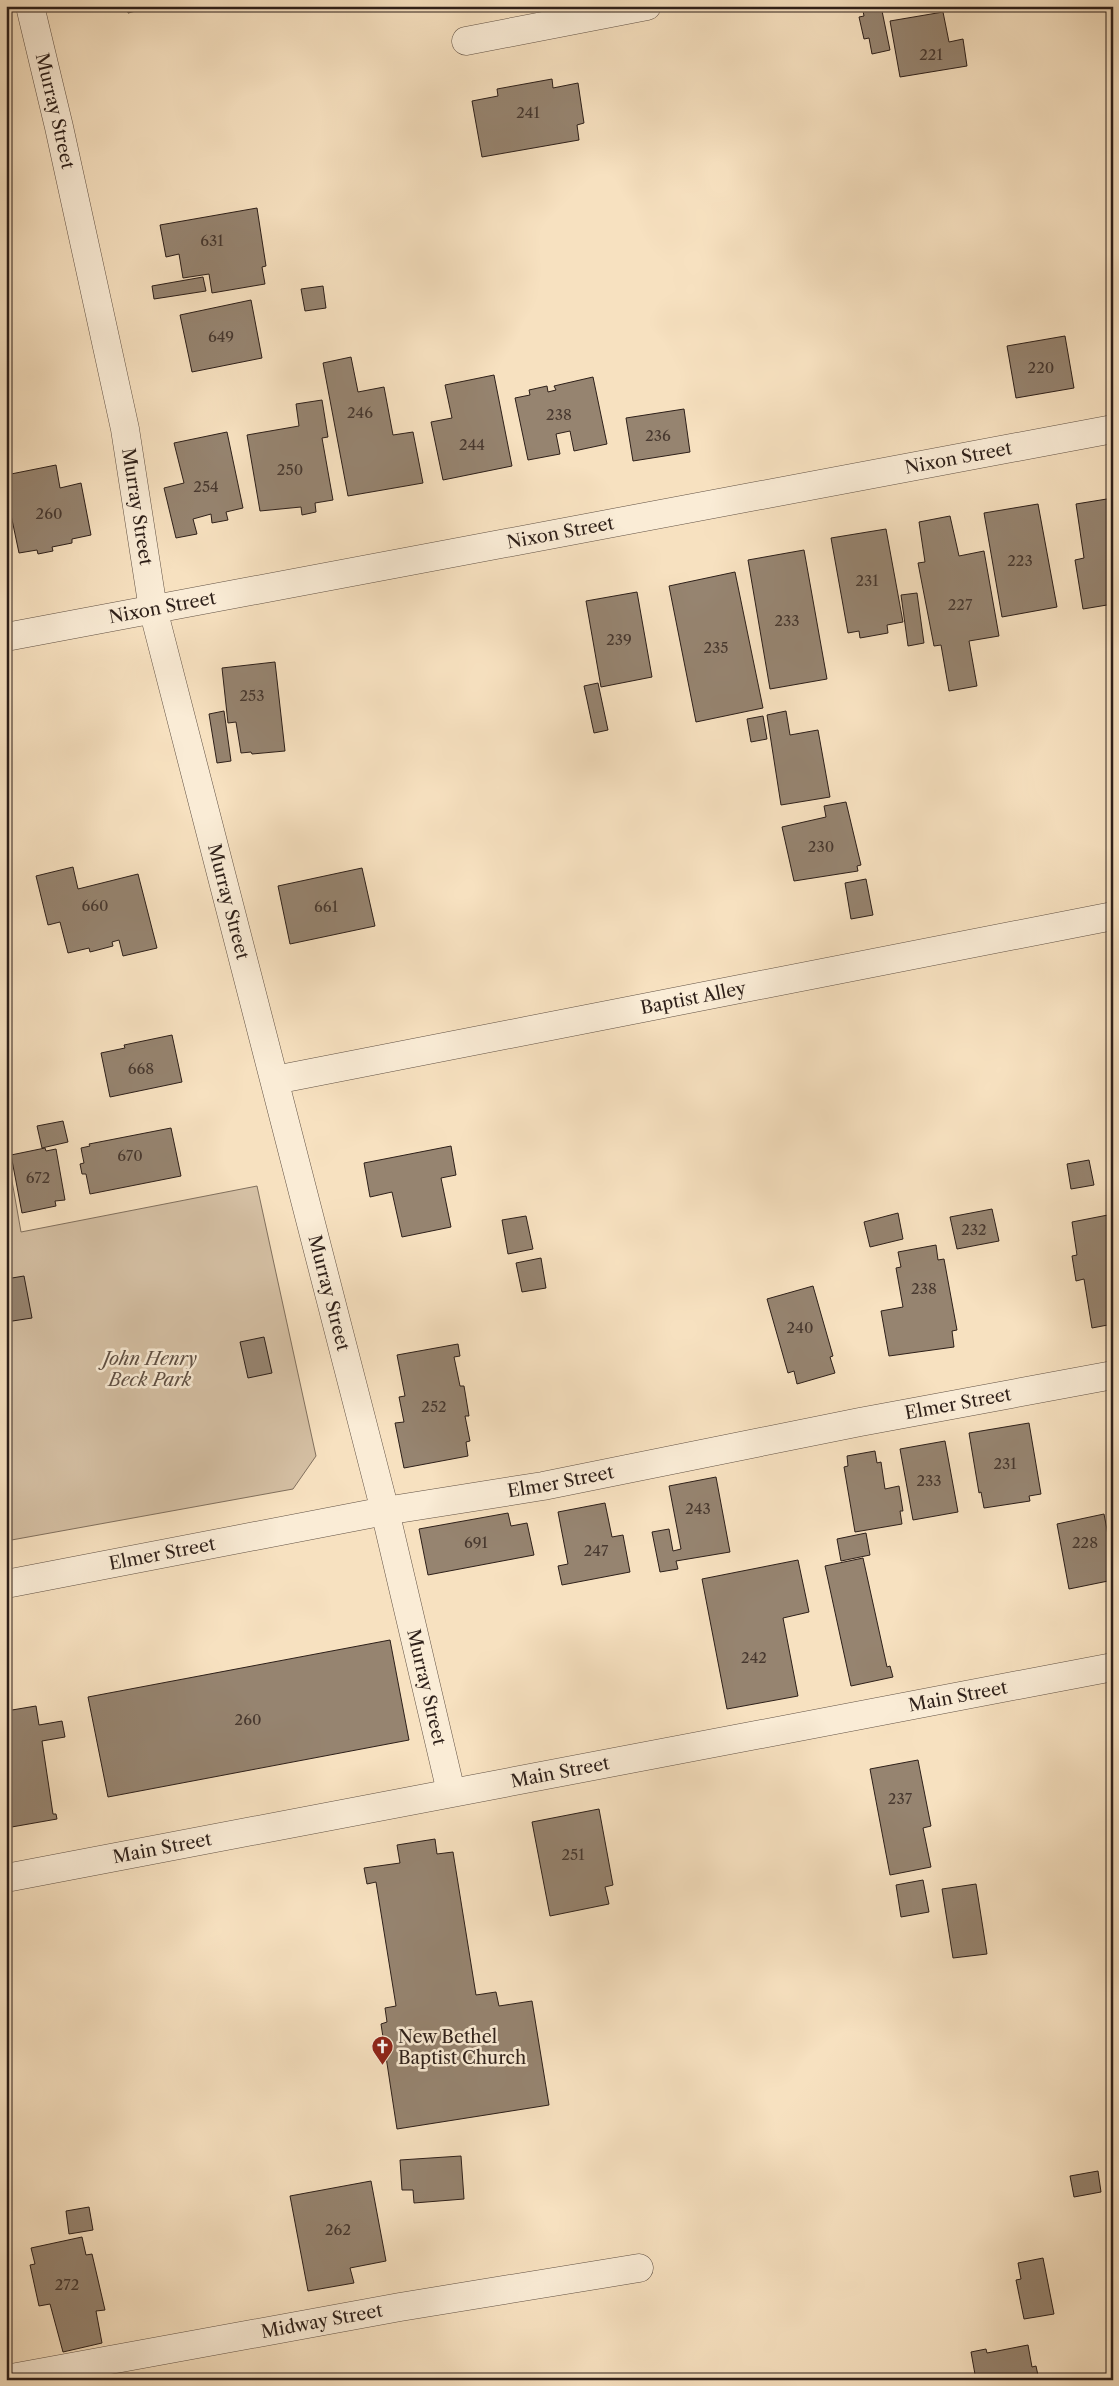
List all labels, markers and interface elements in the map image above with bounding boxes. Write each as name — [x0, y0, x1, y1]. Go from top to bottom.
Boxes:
house number: 221 — [919, 45, 943, 64]
street label: Murray Street — [31, 51, 79, 172]
house number: 241 — [516, 103, 540, 122]
house number: 631 — [200, 231, 224, 250]
house number: 649 — [208, 327, 234, 346]
house number: 220 — [1028, 358, 1054, 377]
house number: 246 — [347, 403, 373, 422]
house number: 238 — [546, 405, 572, 424]
house number: 236 — [645, 426, 671, 445]
house number: 244 — [459, 435, 485, 454]
street label: Nixon Street — [903, 437, 1014, 479]
street label: Murray Street — [117, 446, 157, 567]
house number: 250 — [277, 460, 303, 479]
house number: 254 — [193, 477, 219, 496]
house number: 260 — [36, 504, 62, 523]
street label: Nixon Street — [505, 512, 616, 554]
house number: 223 — [1007, 551, 1033, 570]
house number: 231 — [855, 571, 879, 590]
street label: Nixon Street — [107, 587, 218, 628]
house number: 227 — [948, 595, 973, 614]
house number: 233 — [774, 611, 800, 630]
house number: 239 — [606, 630, 632, 649]
house number: 235 — [703, 638, 729, 657]
house number: 253 — [239, 686, 265, 705]
house number: 230 — [808, 837, 834, 856]
street label: Murray Street — [203, 842, 254, 962]
house number: 660 — [81, 896, 109, 915]
house number: 661 — [314, 897, 339, 916]
street label: Baptist Alley — [638, 977, 749, 1019]
house number: 668 — [128, 1059, 154, 1078]
house number: 670 — [117, 1146, 143, 1165]
house number: 672 — [26, 1168, 50, 1187]
house number: 232 — [961, 1220, 987, 1239]
street label: Murray Street — [304, 1233, 354, 1354]
house number: 238 — [911, 1279, 937, 1298]
house number: 240 — [787, 1318, 813, 1337]
park label: John Henry Beck Park — [98, 1348, 197, 1391]
street label: Elmer Street — [903, 1383, 1014, 1424]
house number: 252 — [421, 1397, 447, 1416]
house number: 231 — [993, 1454, 1017, 1473]
street label: Elmer Street — [506, 1461, 616, 1502]
house number: 233 — [916, 1471, 942, 1490]
house number: 243 — [685, 1499, 711, 1518]
street label: Elmer Street — [107, 1533, 218, 1575]
house number: 691 — [464, 1533, 489, 1552]
house number: 228 — [1072, 1533, 1098, 1552]
house number: 247 — [584, 1541, 609, 1560]
street label: Murray Street — [402, 1627, 451, 1748]
house number: 242 — [741, 1648, 767, 1667]
street label: Main Street — [907, 1676, 1010, 1717]
house number: 260 — [235, 1710, 261, 1729]
street label: Main Street — [509, 1752, 612, 1793]
house number: 237 — [888, 1789, 913, 1808]
street label: Main Street — [111, 1828, 214, 1868]
house number: 251 — [561, 1845, 585, 1864]
place label: New Bethel Baptist Church — [398, 2026, 526, 2069]
church icon: New Bethel Baptist Church — [370, 2035, 394, 2066]
house number: 262 — [325, 2220, 351, 2239]
house number: 272 — [55, 2275, 79, 2294]
street label: Midway Street — [259, 2299, 385, 2343]

